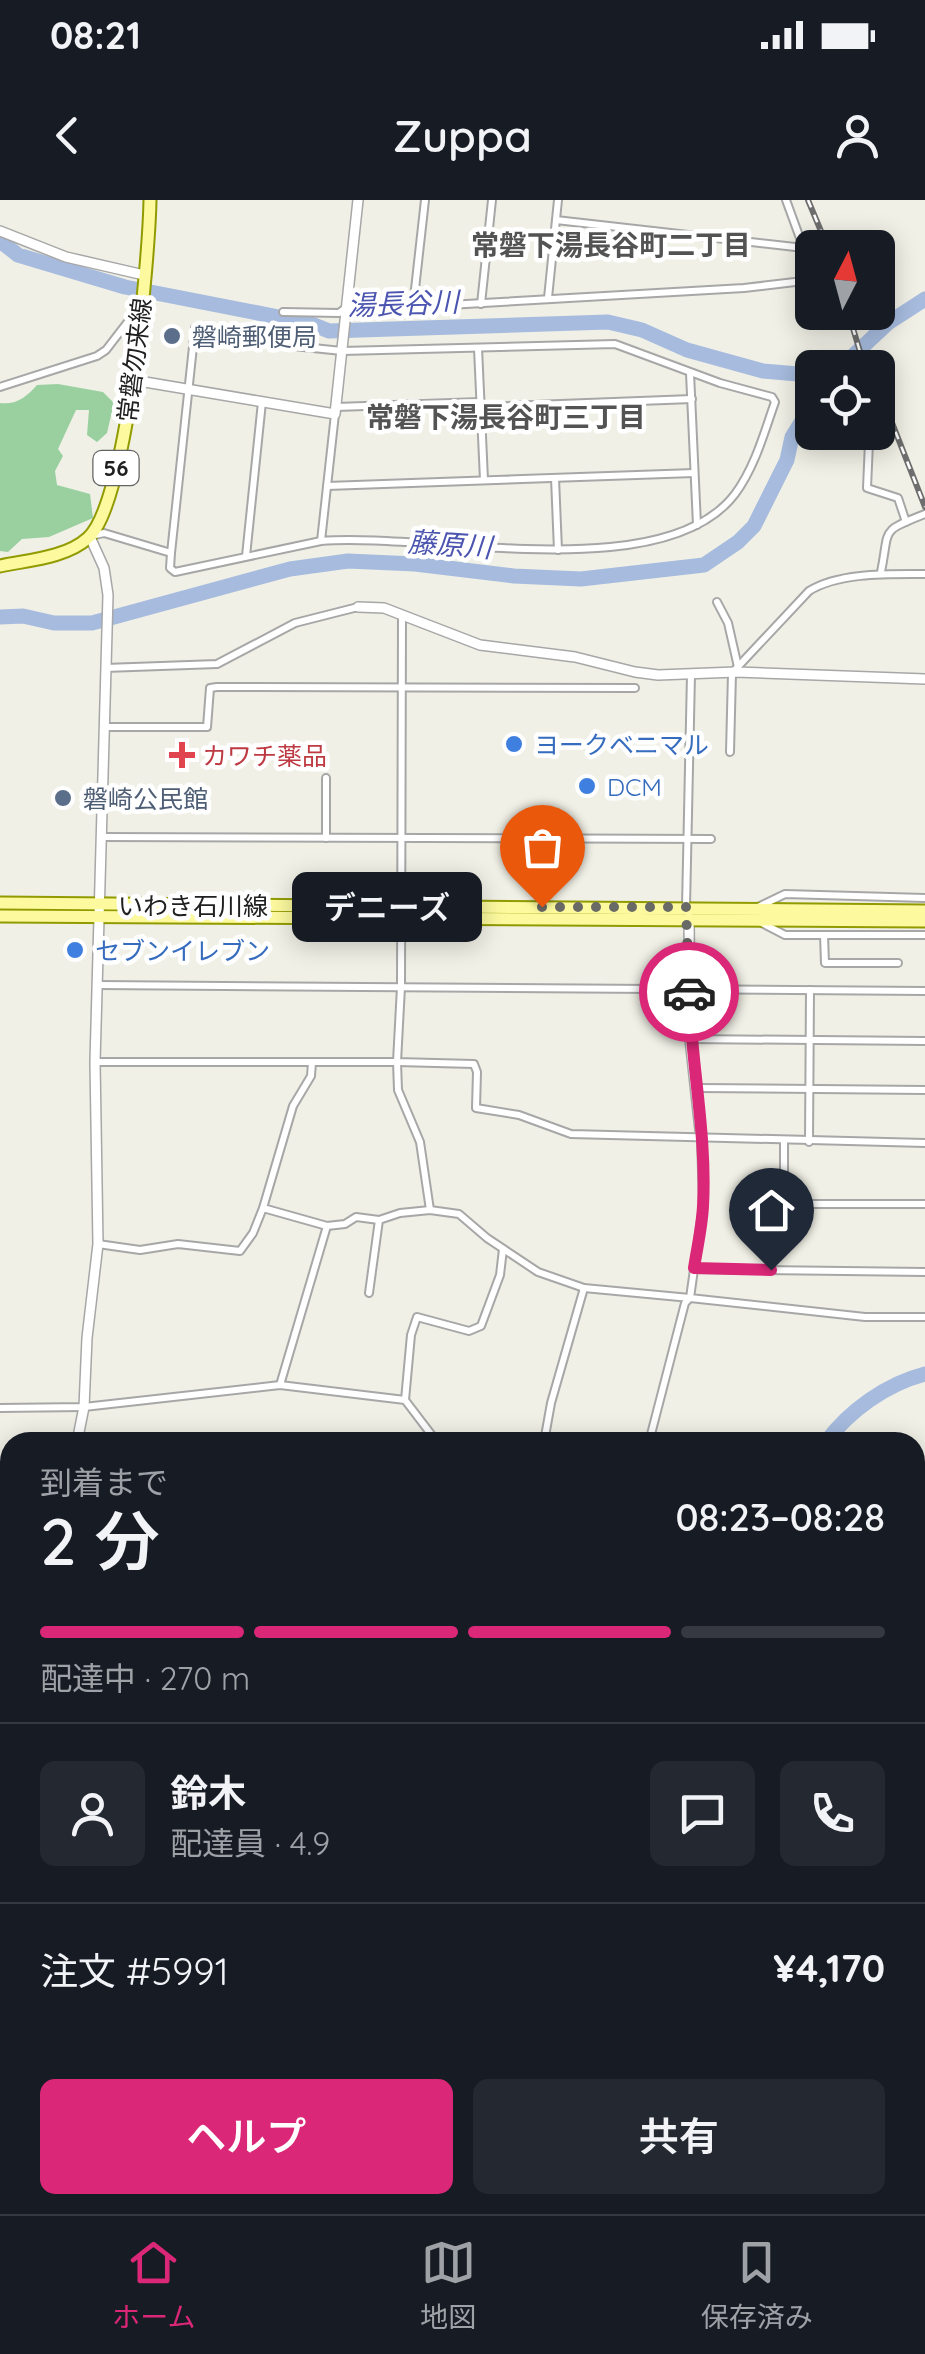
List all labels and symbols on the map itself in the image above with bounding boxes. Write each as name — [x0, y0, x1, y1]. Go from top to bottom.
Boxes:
district label: 常磐下湯長谷町二丁目 — [471, 227, 751, 262]
north arrow — [795, 230, 895, 330]
water label: 湯長谷川 — [346, 283, 463, 322]
street label: 常磐勿来線 — [111, 296, 157, 424]
place label: 磐崎郵便局 — [192, 321, 317, 352]
marker: 磐崎郵便局 — [161, 325, 183, 347]
district label: 常磐下湯長谷町三丁目 — [366, 399, 646, 434]
road number: 56 — [94, 451, 138, 485]
water label: 藤原川 — [407, 524, 496, 565]
place label: ヨークベニマル — [534, 729, 709, 760]
marker: ヨークベニマル — [503, 733, 525, 755]
place label: カワチ薬品 — [202, 740, 327, 771]
marker: カワチ薬品 — [171, 744, 193, 766]
place label: DCM — [607, 771, 662, 802]
marker: DCM — [576, 775, 598, 797]
place label: 磐崎公民館 — [83, 783, 208, 814]
marker: 磐崎公民館 — [52, 787, 74, 809]
pin — [500, 805, 585, 908]
callout: デニーズ — [292, 872, 482, 942]
street label: いわき石川線 — [118, 890, 268, 921]
place label: セブンイレブン — [95, 935, 270, 966]
marker: セブンイレブン — [64, 939, 86, 961]
courier — [639, 942, 739, 1042]
pin — [729, 1168, 814, 1271]

